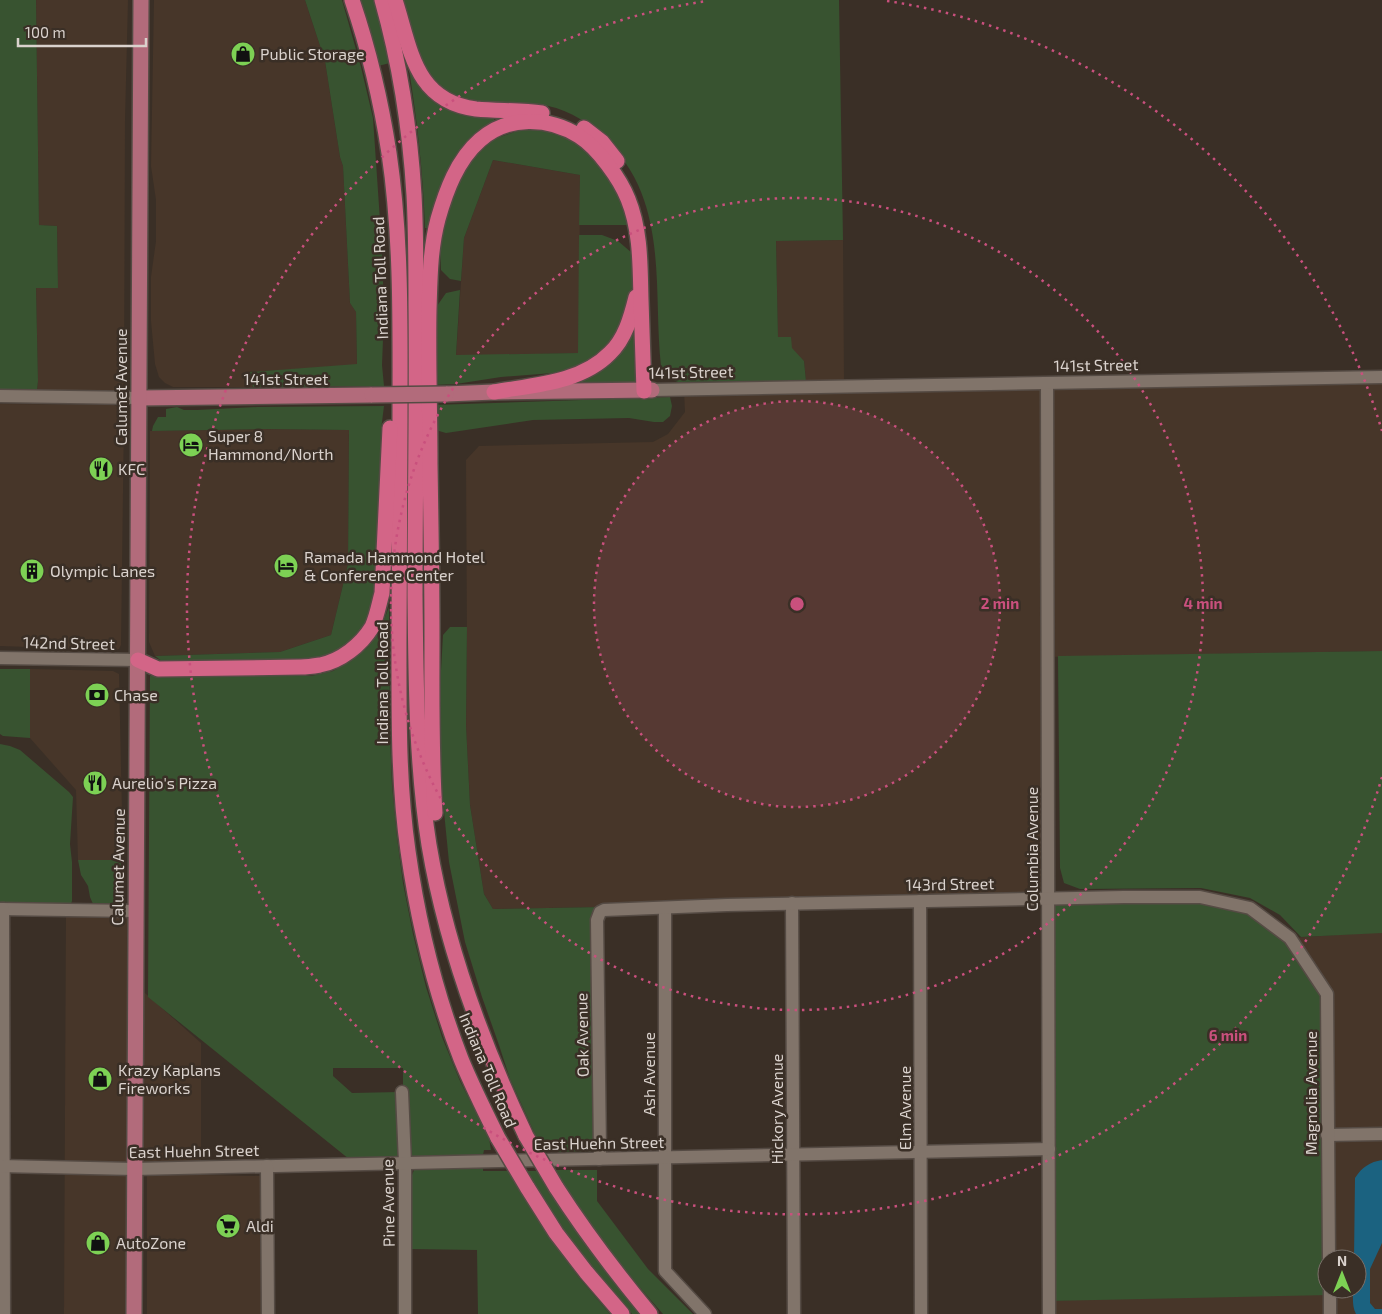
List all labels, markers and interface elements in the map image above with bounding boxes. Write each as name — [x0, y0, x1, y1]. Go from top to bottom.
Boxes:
scale bar — [18, 15, 145, 47]
text: 100 m — [25, 23, 66, 41]
shop icon: Public Storage — [230, 41, 256, 67]
place label: Public Storage — [260, 44, 365, 63]
street label: Indiana Toll Road — [368, 216, 391, 340]
street label: Calumet Avenue — [111, 328, 130, 446]
street label: 141st Street — [1053, 354, 1139, 375]
street label: 141st Street — [648, 361, 734, 382]
street label: 141st Street — [244, 369, 328, 388]
place label: Super 8 Hammond/North — [208, 426, 334, 463]
hotel icon: Super 8 Hammond/North — [178, 432, 204, 458]
restaurant icon: KFC — [88, 456, 114, 482]
place label: KFC — [118, 459, 145, 478]
place label: Ramada Hammond Hotel & Conference Center — [304, 547, 485, 584]
hotel icon: Ramada Hammond Hotel & Conference Center — [273, 553, 299, 579]
building icon: Olympic Lanes — [19, 558, 45, 584]
place label: Olympic Lanes — [50, 561, 155, 580]
text: 2 min — [981, 594, 1019, 612]
text: 4 min — [1183, 594, 1223, 612]
centre of rings — [788, 595, 806, 613]
street label: Indiana Toll Road — [372, 622, 391, 744]
street label: 142nd Street — [23, 632, 115, 653]
bank icon: Chase — [84, 682, 110, 708]
place label: Chase — [114, 685, 158, 704]
restaurant icon: Aurelio's Pizza — [82, 770, 108, 796]
place label: Aurelio's Pizza — [112, 773, 217, 792]
street label: Columbia Avenue — [1022, 787, 1041, 911]
street label: Calumet Avenue — [107, 808, 128, 926]
street label: 143rd Street — [906, 873, 994, 894]
street label: Oak Avenue — [571, 993, 592, 1077]
street label: Indiana Toll Road — [456, 1010, 521, 1130]
text: 6 min — [1209, 1026, 1247, 1044]
street label: Magnolia Avenue — [1301, 1031, 1320, 1155]
street label: Ash Avenue — [639, 1032, 658, 1116]
street label: Hickory Avenue — [767, 1054, 786, 1164]
place label: Krazy Kaplans Fireworks — [118, 1060, 221, 1097]
shop icon: Krazy Kaplans Fireworks — [87, 1066, 113, 1092]
street label: Elm Avenue — [895, 1066, 914, 1150]
street label: East Huehn Street — [534, 1132, 664, 1153]
street label: East Huehn Street — [129, 1140, 259, 1161]
street label: Pine Avenue — [377, 1159, 398, 1247]
supermarket icon: Aldi — [215, 1213, 241, 1239]
place label: Aldi — [246, 1216, 274, 1235]
shop icon: AutoZone — [85, 1230, 111, 1256]
place label: AutoZone — [116, 1233, 186, 1252]
north arrow — [1317, 1249, 1367, 1299]
text: N — [1337, 1252, 1347, 1269]

